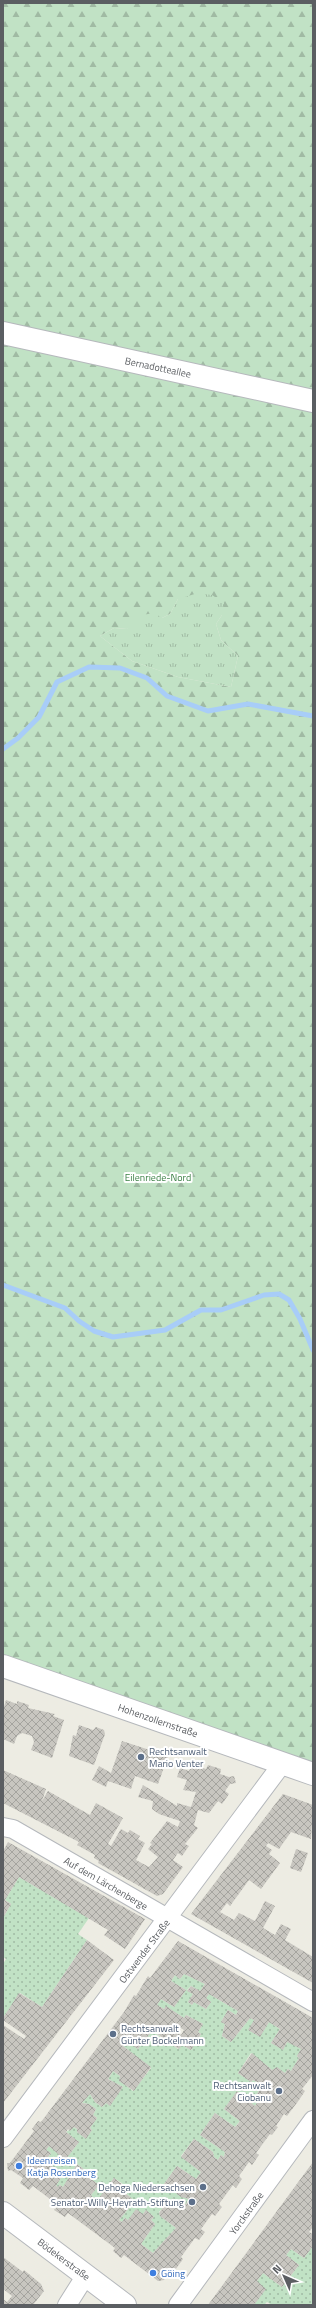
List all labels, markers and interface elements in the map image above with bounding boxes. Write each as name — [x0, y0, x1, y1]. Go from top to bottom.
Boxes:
street label: Bernadotteallee — [123, 353, 192, 382]
park label: Eilenriede-Nord — [125, 1170, 191, 1185]
street label: Hohenzollernstraße — [116, 1700, 200, 1741]
place label: Rechtsanwalt Mario Venter — [149, 1744, 207, 1771]
marker: Rechtsanwalt Mario Venter — [136, 1752, 146, 1762]
street label: Auf dem Lärchenberge — [61, 1853, 151, 1914]
street label: Ostwender Straße — [115, 1916, 174, 1987]
place label: Rechtsanwalt Günter Bockelmann — [121, 2021, 204, 2048]
marker: Rechtsanwalt Günter Bockelmann — [108, 2029, 118, 2039]
place label: Rechtsanwalt Ciobanu — [213, 2078, 271, 2105]
marker: Rechtsanwalt Ciobanu — [274, 2086, 284, 2096]
place label: Ideenreisen Katja Rosenberg — [27, 2153, 96, 2180]
marker: Ideenreisen Katja Rosenberg — [14, 2161, 24, 2171]
place label: Dehoga Niedersachsen — [98, 2180, 195, 2195]
marker: Dehoga Niedersachsen — [198, 2182, 208, 2192]
street label: Yorckstraße — [226, 2189, 267, 2238]
place label: Senator-Willy-Heyrath-Stiftung — [51, 2195, 184, 2210]
marker: Senator-Willy-Heyrath-Stiftung — [187, 2197, 197, 2207]
street label: Bödekerstraße — [34, 2235, 93, 2284]
north arrow — [264, 2256, 304, 2296]
text: N — [269, 2261, 285, 2277]
place label: Göing — [161, 2266, 185, 2281]
marker: Göing — [148, 2268, 158, 2278]

